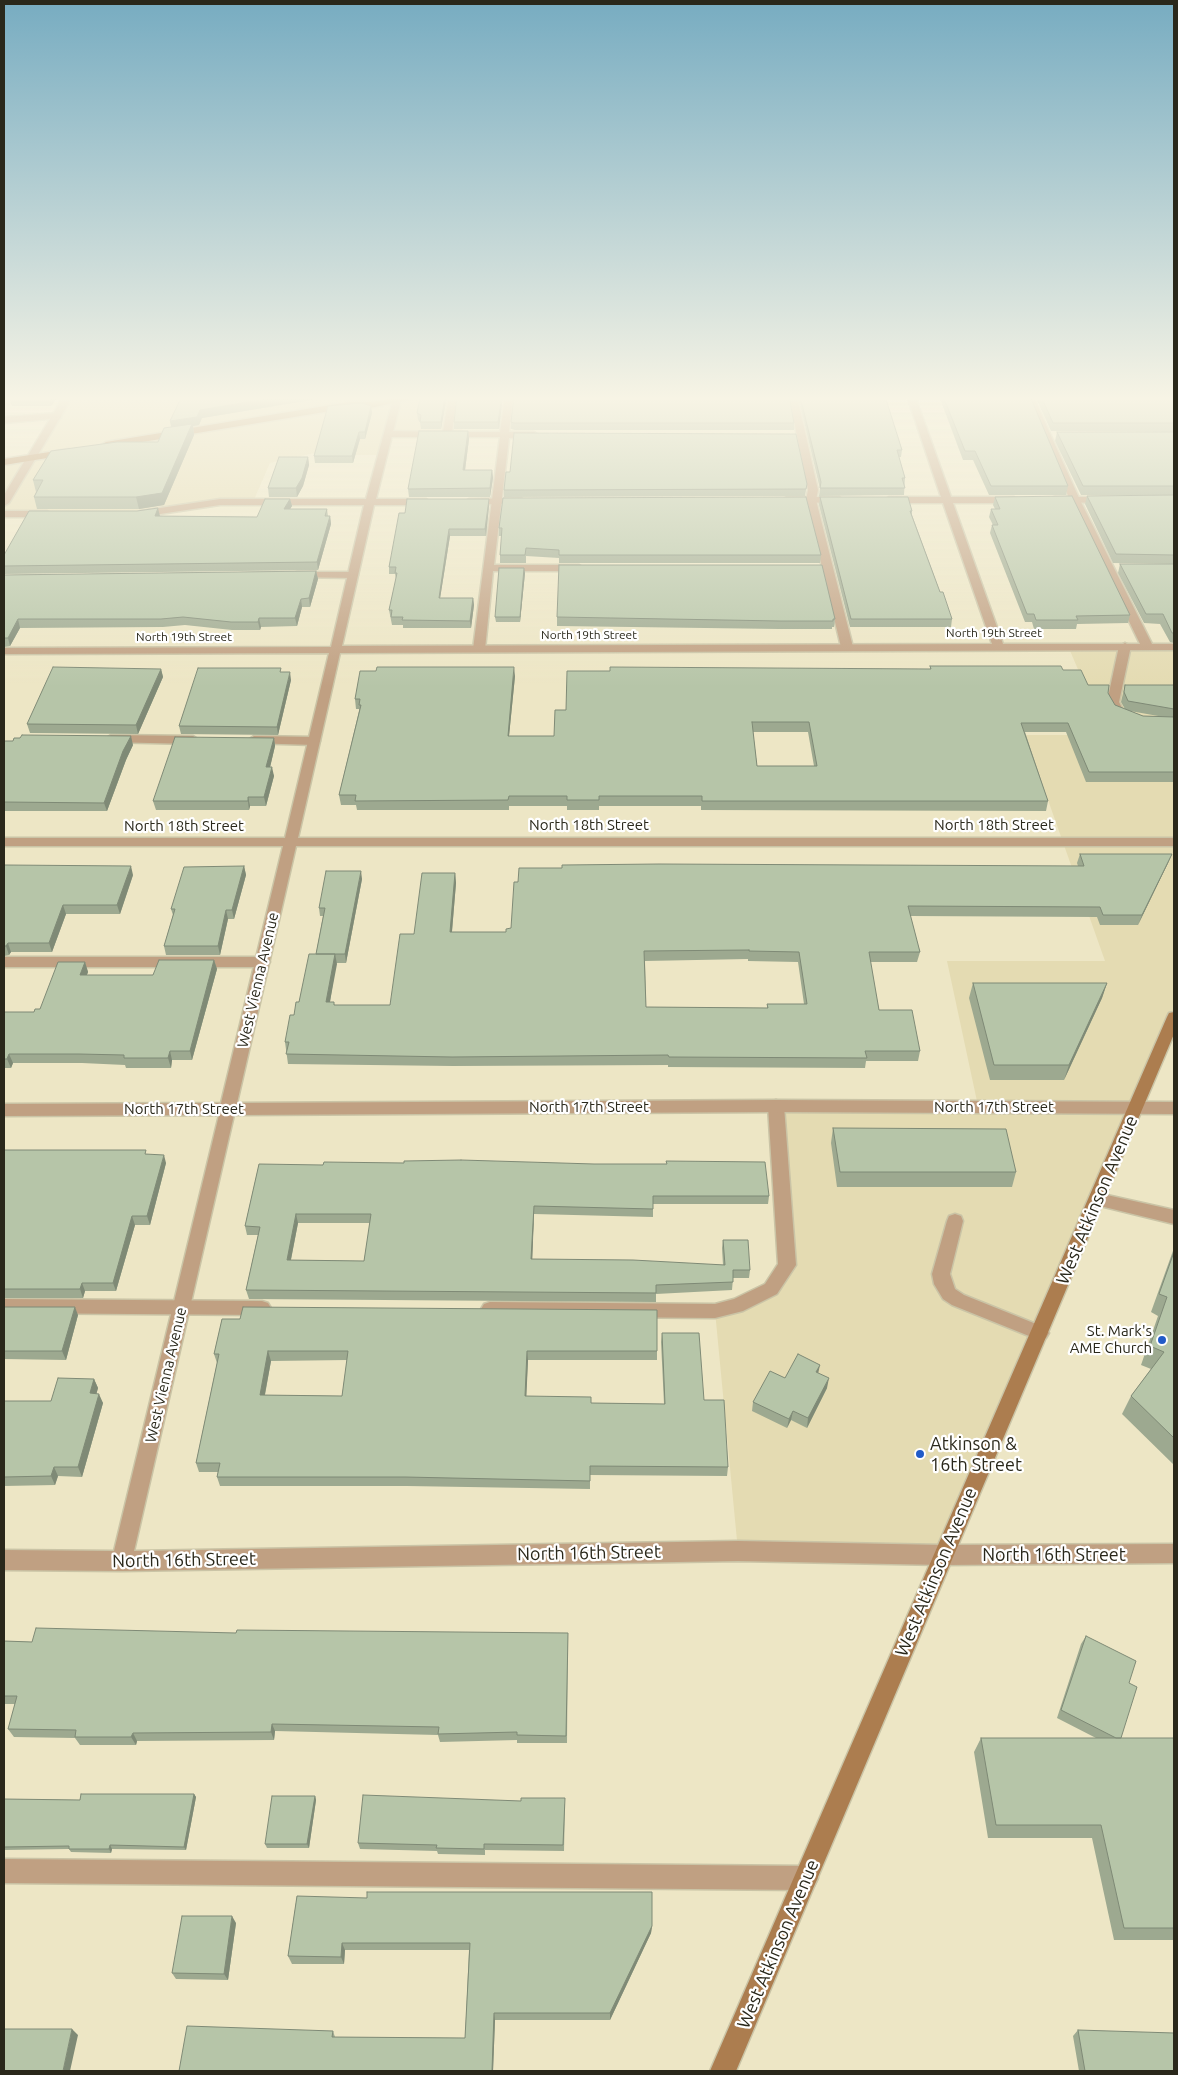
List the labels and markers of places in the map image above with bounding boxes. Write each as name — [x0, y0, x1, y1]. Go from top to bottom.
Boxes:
place label: St. Mark's AME Church — [1070, 1322, 1152, 1357]
marker: St. Mark's AME Church — [1156, 1334, 1168, 1346]
place label: Atkinson & 16th Street — [930, 1433, 1022, 1476]
marker: Atkinson & 16th Street — [914, 1448, 926, 1460]

